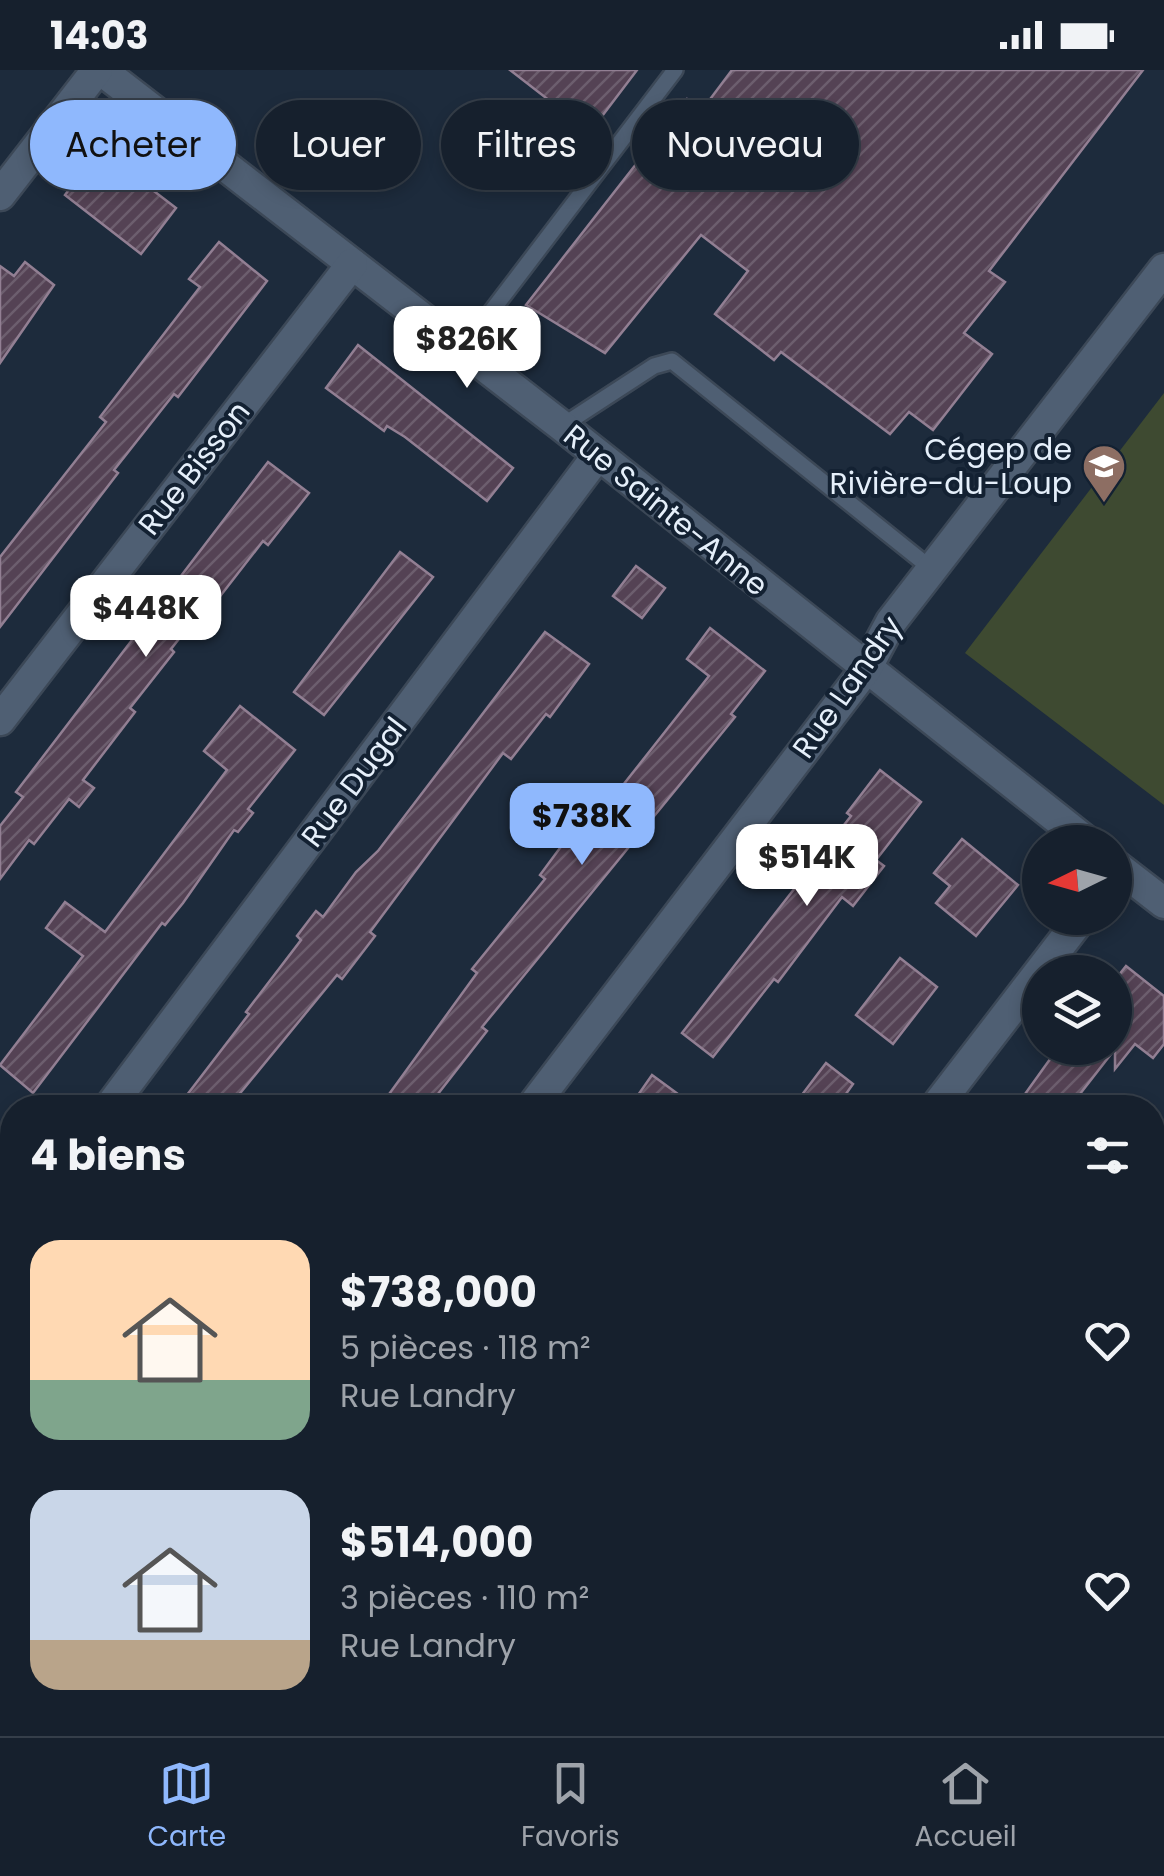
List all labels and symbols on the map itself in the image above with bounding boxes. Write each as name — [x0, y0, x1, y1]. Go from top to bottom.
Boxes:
pin: $826K — [397, 306, 537, 391]
street label: Rue Bisson — [128, 392, 260, 544]
street label: Rue Sainte-Anne — [555, 414, 777, 606]
place label: Cégep de Rivière-du-Loup — [830, 428, 1072, 505]
school or university icon: Cégep de Rivière-du-Loup — [1081, 443, 1127, 504]
pin: $448K — [76, 575, 216, 660]
street label: Rue Landry — [782, 607, 912, 767]
street label: Rue Dugal — [291, 708, 417, 856]
pin: $738K — [512, 783, 652, 868]
pin: $514K — [737, 824, 877, 909]
north arrow — [1022, 825, 1132, 935]

